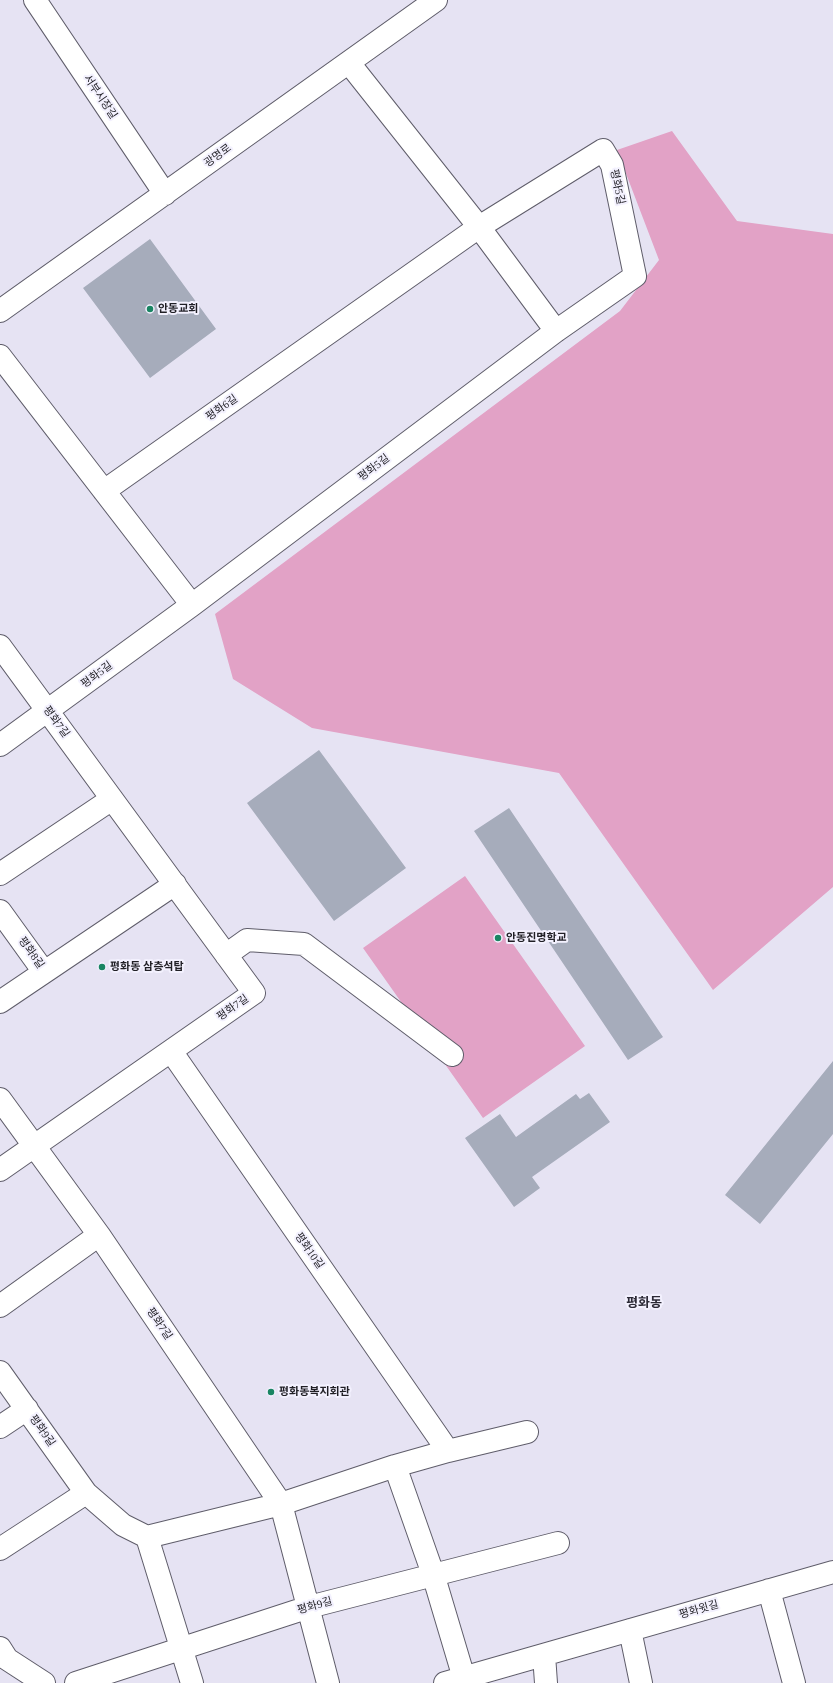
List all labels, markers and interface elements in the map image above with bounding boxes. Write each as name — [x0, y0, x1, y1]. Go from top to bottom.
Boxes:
street label: 서부시장길 — [80, 72, 120, 122]
street label: 광명로 — [202, 142, 234, 170]
street label: 평화5길 — [607, 168, 627, 206]
place label: 안동교회 — [158, 302, 198, 316]
marker: 안동교회 — [145, 304, 155, 314]
street label: 평화6길 — [204, 392, 240, 424]
street label: 평화5길 — [356, 452, 392, 484]
street label: 평화5길 — [79, 659, 115, 691]
street label: 평화7길 — [40, 704, 72, 740]
place label: 안동진명학교 — [506, 931, 567, 945]
marker: 안동진명학교 — [493, 933, 503, 943]
street label: 평화8길 — [15, 935, 47, 971]
place label: 평화동 삼층석탑 — [110, 960, 184, 974]
marker: 평화동 삼층석탑 — [97, 962, 107, 972]
street label: 평화7길 — [215, 992, 251, 1024]
street label: 평화10길 — [292, 1230, 326, 1272]
district label: 평화동 — [626, 1296, 662, 1312]
street label: 평화7길 — [144, 1305, 174, 1343]
place label: 평화동복지회관 — [279, 1385, 350, 1399]
marker: 평화동복지회관 — [266, 1387, 276, 1397]
street label: 평화9길 — [26, 1413, 58, 1449]
street label: 평화9길 — [296, 1595, 334, 1617]
street label: 평화윗길 — [678, 1598, 720, 1622]

